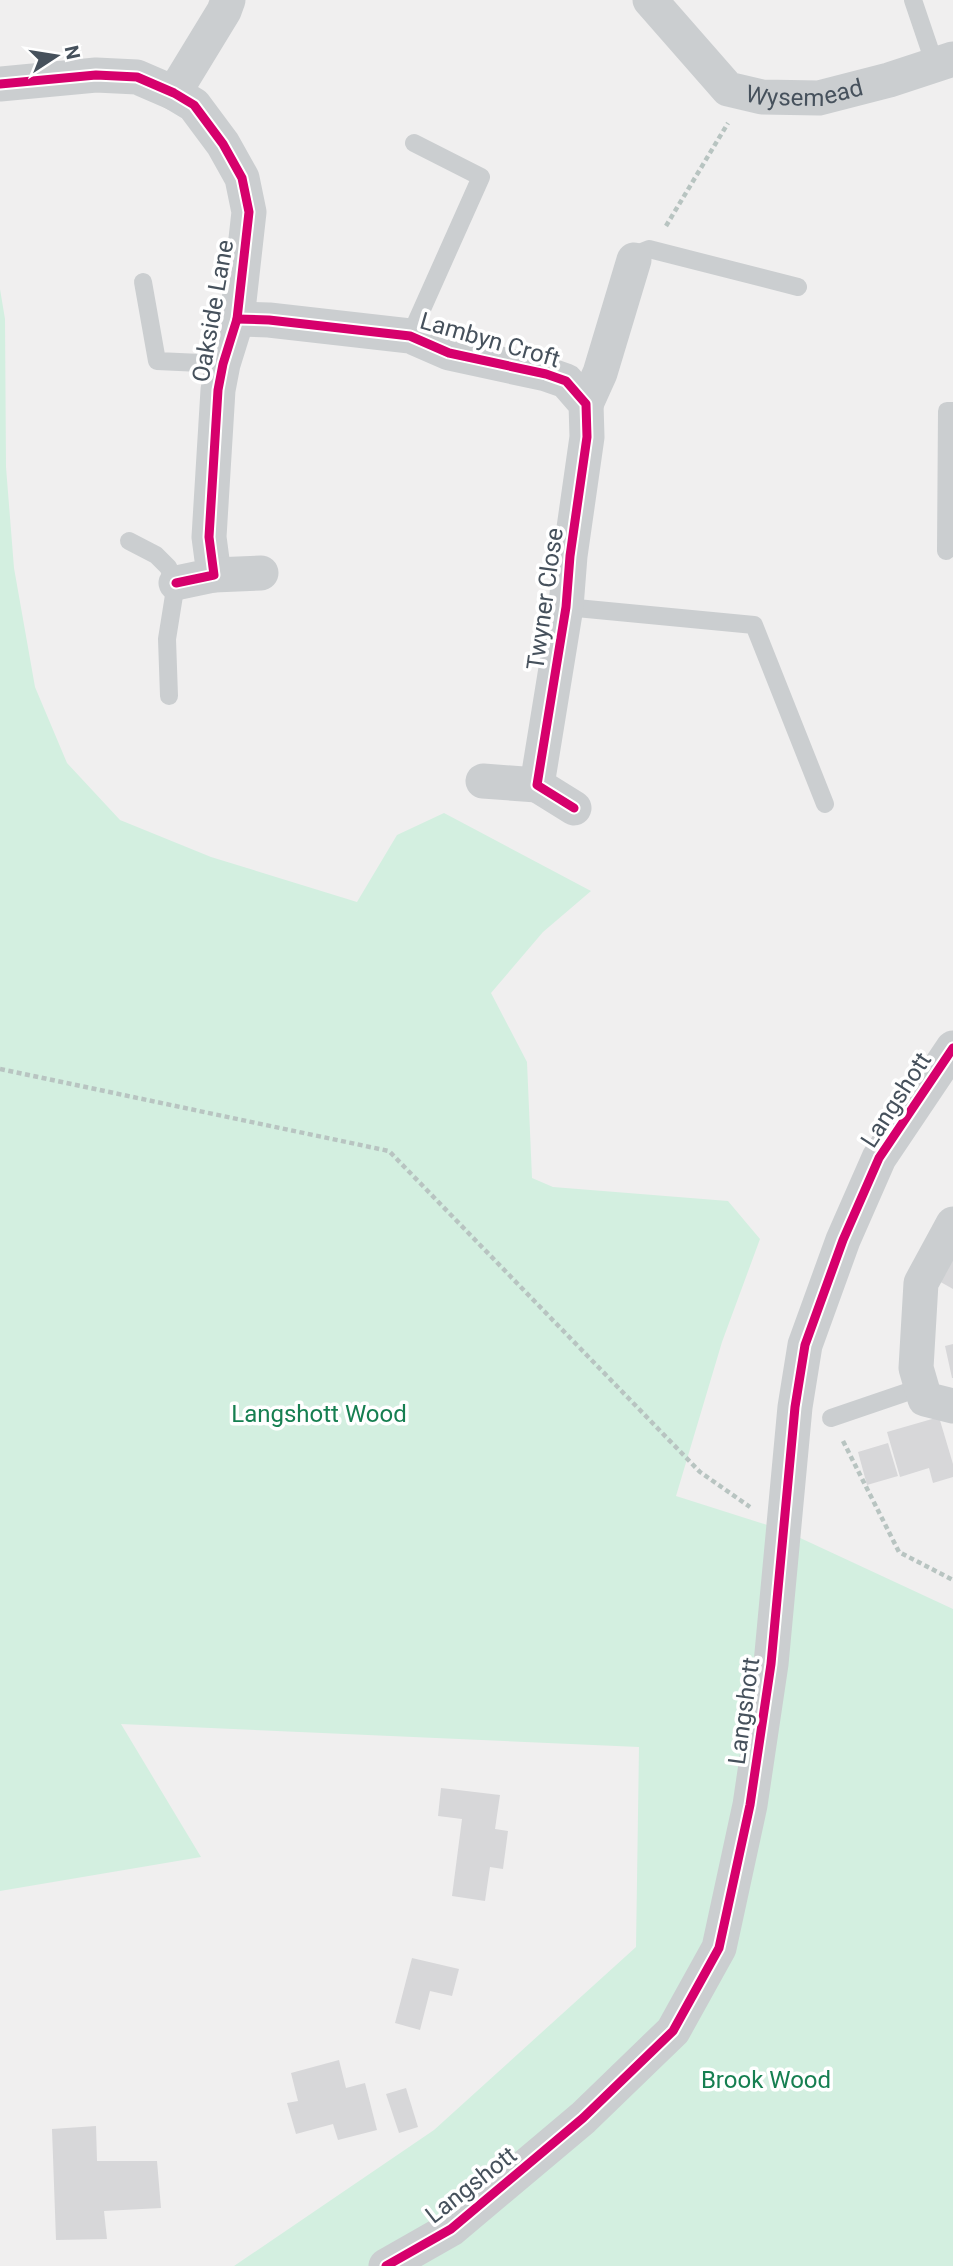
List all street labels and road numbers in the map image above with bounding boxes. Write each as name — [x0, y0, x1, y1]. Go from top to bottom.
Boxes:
street label: Wysemead — [743, 73, 866, 112]
street label: Oakside Lane — [187, 238, 239, 384]
street label: Lambyn Croft — [417, 307, 563, 373]
street label: Twyner Close — [521, 526, 569, 672]
street label: Langshott — [855, 1047, 937, 1153]
street label: Langshott — [723, 1656, 765, 1766]
street label: Langshott — [420, 2141, 522, 2229]

